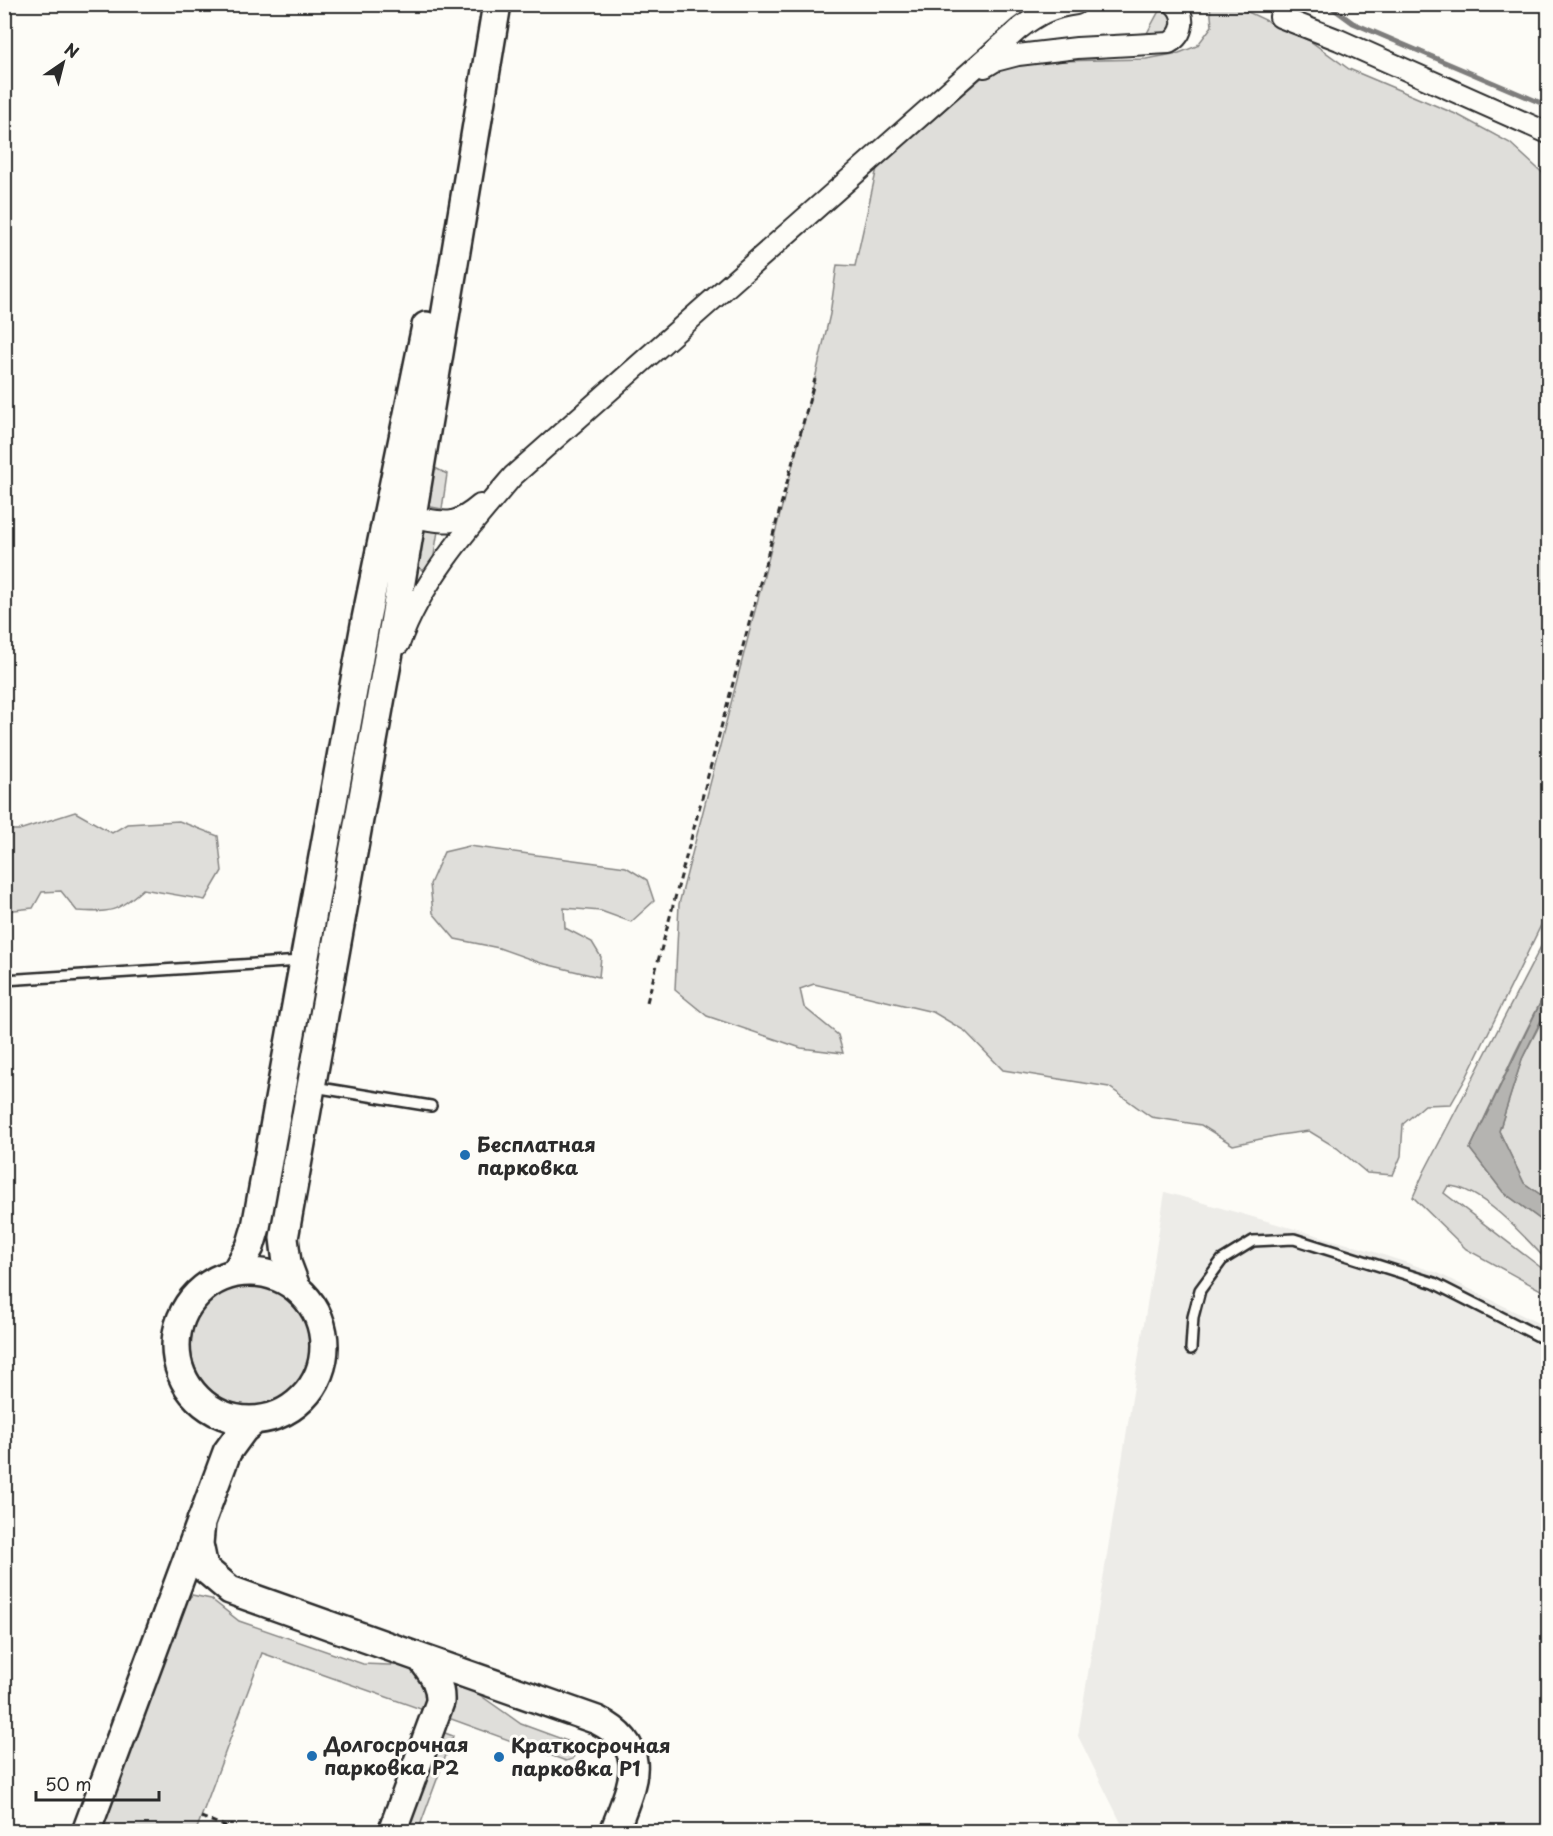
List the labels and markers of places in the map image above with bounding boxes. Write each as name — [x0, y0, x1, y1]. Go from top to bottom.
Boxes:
place label: Бесплатная парковка — [477, 1129, 596, 1182]
marker: Бесплатная парковка — [458, 1148, 472, 1162]
place label: Долгосрочная парковка P2 — [323, 1729, 469, 1782]
place label: Краткосрочная парковка P1 — [511, 1730, 671, 1783]
marker: Долгосрочная парковка P2 — [305, 1749, 319, 1763]
marker: Краткосрочная парковка P1 — [492, 1750, 506, 1764]

